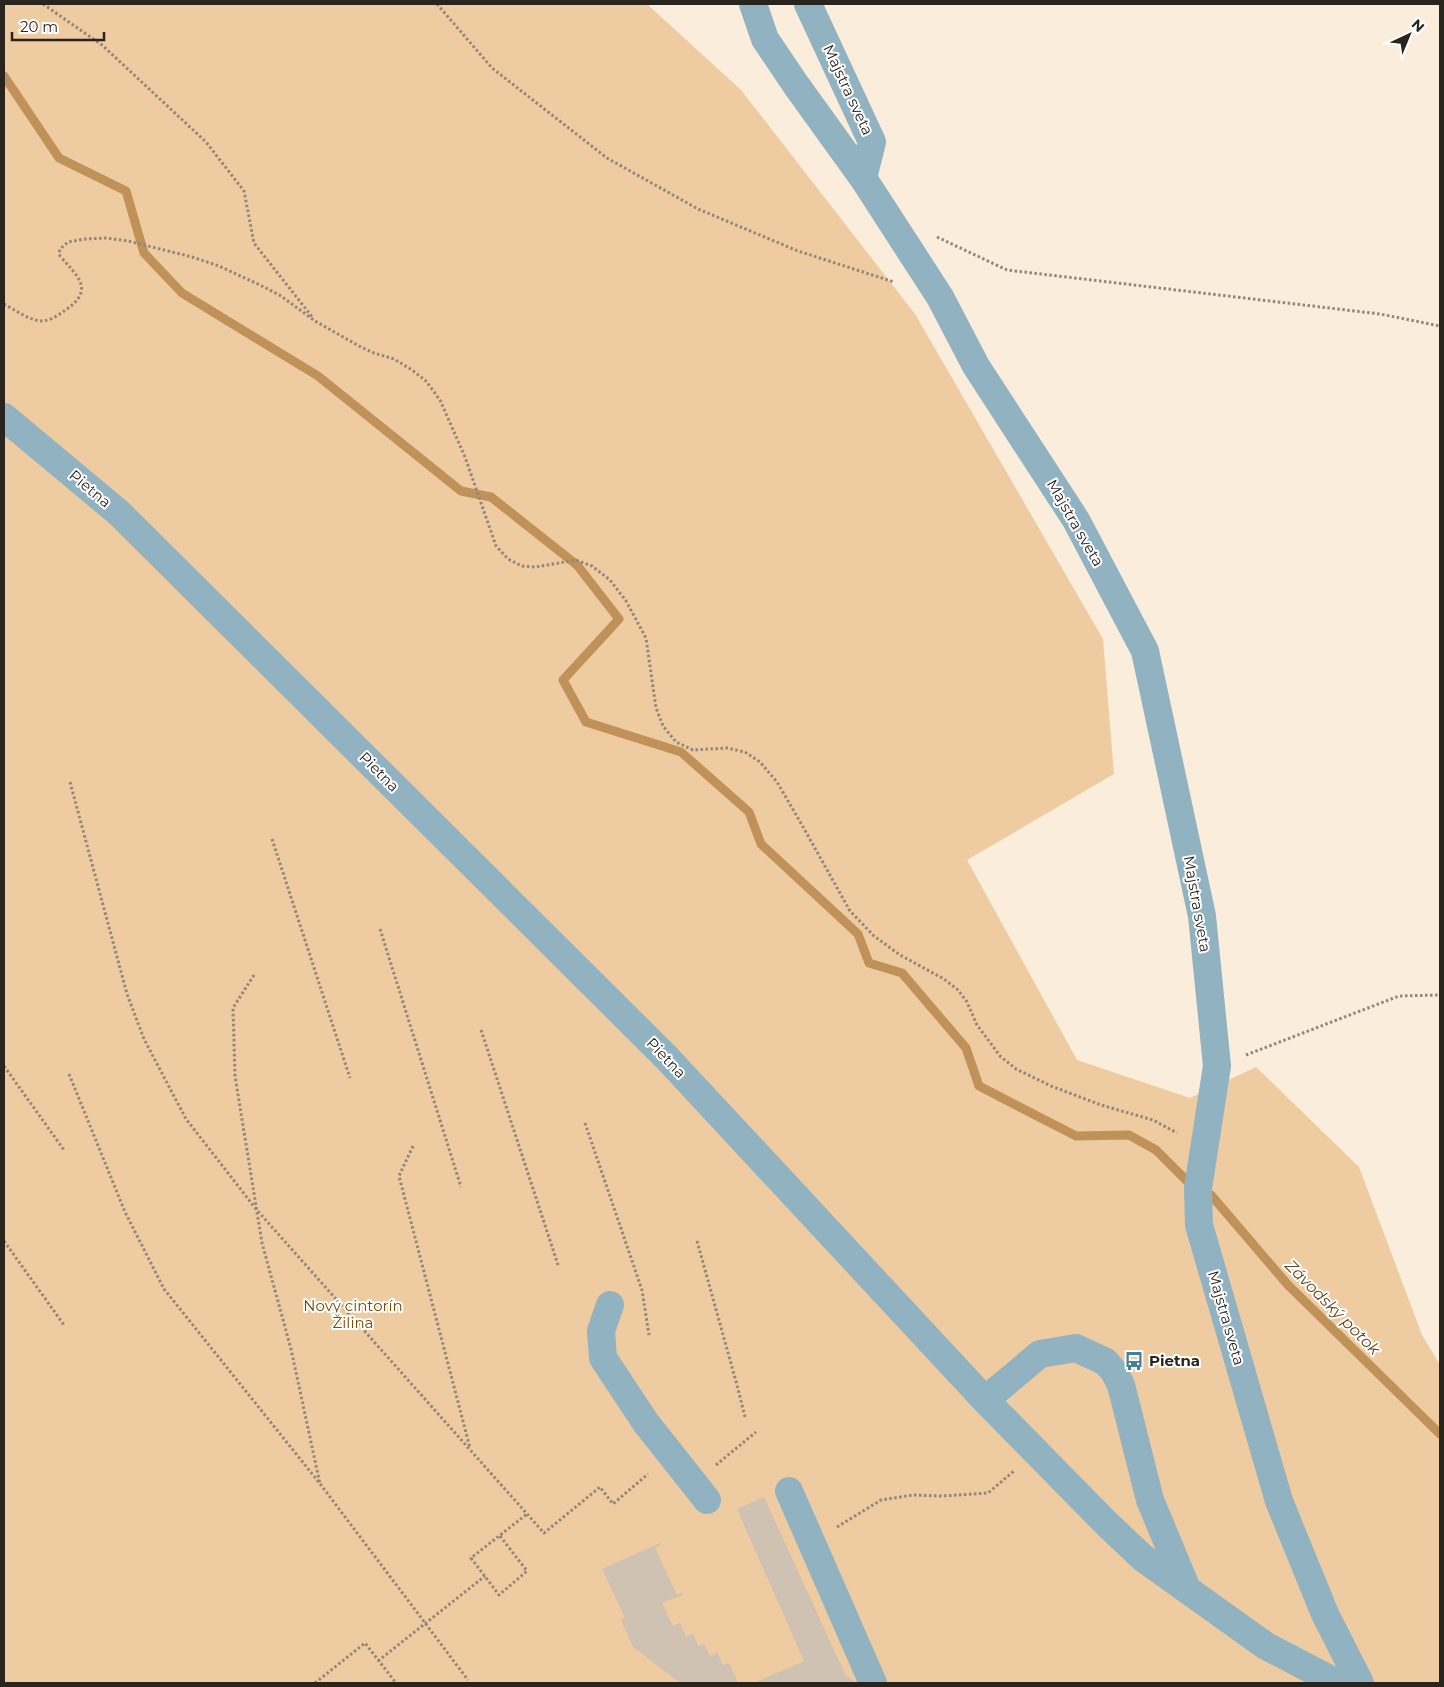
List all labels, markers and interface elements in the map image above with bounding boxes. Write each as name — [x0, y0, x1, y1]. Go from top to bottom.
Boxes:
scale bar — [12, 10, 105, 42]
north arrow — [1384, 10, 1434, 60]
text: N — [1408, 15, 1428, 36]
text: 20 m — [20, 17, 58, 36]
street label: Majstra sveta — [819, 42, 878, 138]
street label: Pietna — [65, 466, 115, 512]
street label: Majstra sveta — [1043, 476, 1108, 570]
street label: Pietna — [355, 748, 403, 796]
street label: Majstra sveta — [1180, 854, 1215, 954]
street label: Pietna — [643, 1033, 690, 1082]
water label: Závodský potok — [1280, 1255, 1385, 1360]
street label: Majstra sveta — [1204, 1268, 1249, 1367]
park label: Nový cintorín Žilina — [303, 1296, 403, 1332]
bus stop icon: Pietna — [1123, 1350, 1145, 1372]
place label: Pietna — [1149, 1351, 1200, 1370]

